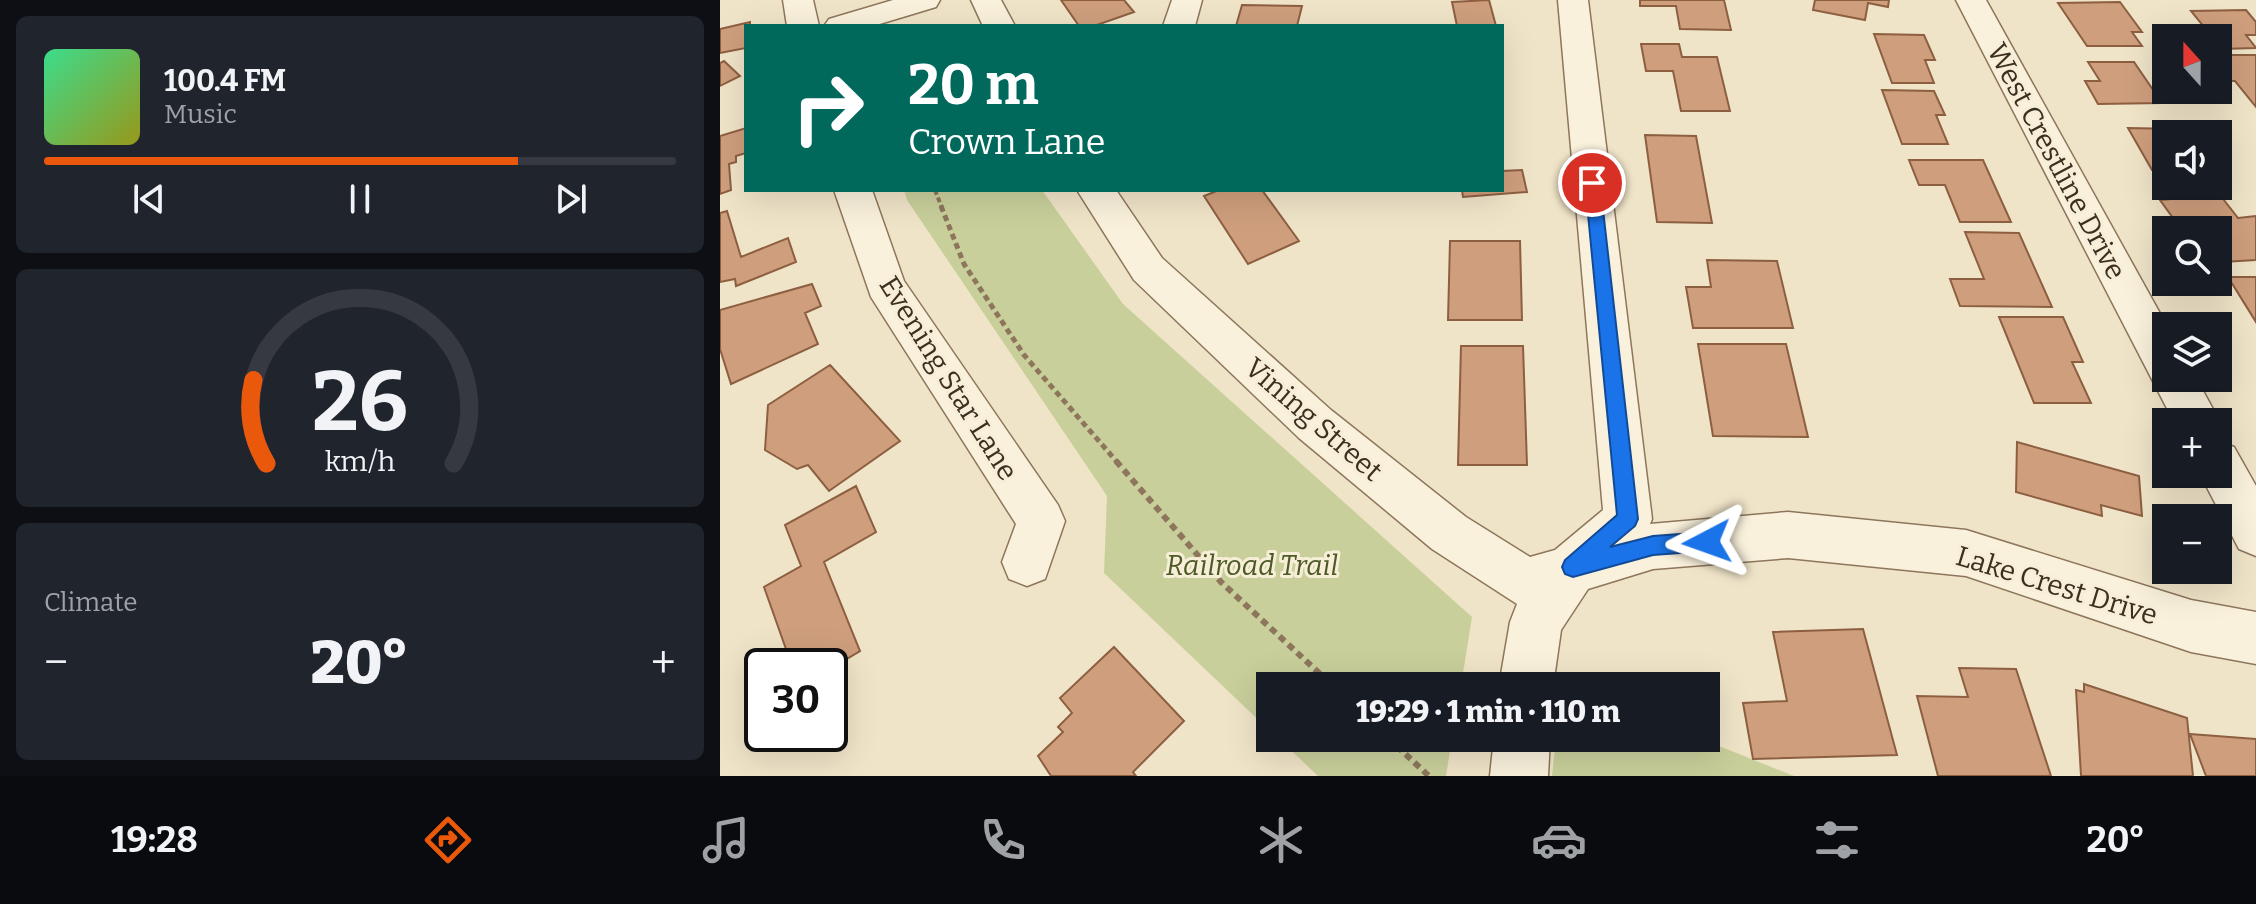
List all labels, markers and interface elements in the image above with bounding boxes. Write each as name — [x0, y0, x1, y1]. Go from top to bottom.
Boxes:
north arrow — [2152, 24, 2232, 104]
map controls — [2152, 24, 2232, 584]
street label: West Crestline Drive — [1980, 38, 2133, 285]
text: 20 m — [908, 52, 1039, 119]
icon: right — [776, 56, 880, 160]
text: 100.4 FM — [164, 63, 286, 99]
text: Music — [164, 99, 237, 130]
text: Crown Lane — [908, 120, 1105, 164]
button: sound — [2152, 120, 2232, 200]
pin — [1558, 149, 1626, 217]
icon: arrive — [1570, 161, 1614, 205]
icon: previous — [127, 177, 171, 221]
icon: pause — [338, 177, 382, 221]
icon: next — [549, 177, 593, 221]
button: search — [2152, 216, 2232, 296]
street label: Evening Star Lane — [873, 270, 1025, 486]
button: layers — [2152, 312, 2232, 392]
street label: Vining Street — [1238, 351, 1389, 488]
text: 26 — [312, 352, 408, 452]
button: + — [2152, 408, 2232, 488]
text: km/h — [325, 444, 396, 479]
position arrow — [1665, 500, 1749, 584]
button: − — [2152, 504, 2232, 584]
street label: Lake Crest Drive — [1952, 539, 2161, 632]
park label: Railroad Trail — [1166, 549, 1338, 582]
text: Climate — [44, 587, 138, 618]
text: 20° — [310, 627, 409, 699]
text: − — [44, 636, 68, 689]
text: + — [651, 636, 676, 689]
speed limit sign: 30 — [744, 648, 848, 752]
text: 19:29 · 1 min · 110 m — [1356, 694, 1620, 730]
icon: directions — [420, 812, 476, 868]
icon: music — [698, 812, 754, 868]
icon: phone — [975, 812, 1031, 868]
icon: climate — [1253, 812, 1309, 868]
icon: car — [1531, 812, 1587, 868]
icon: filters — [1809, 812, 1865, 868]
text: 19:28 — [111, 818, 198, 862]
text: 20° — [2086, 818, 2145, 862]

